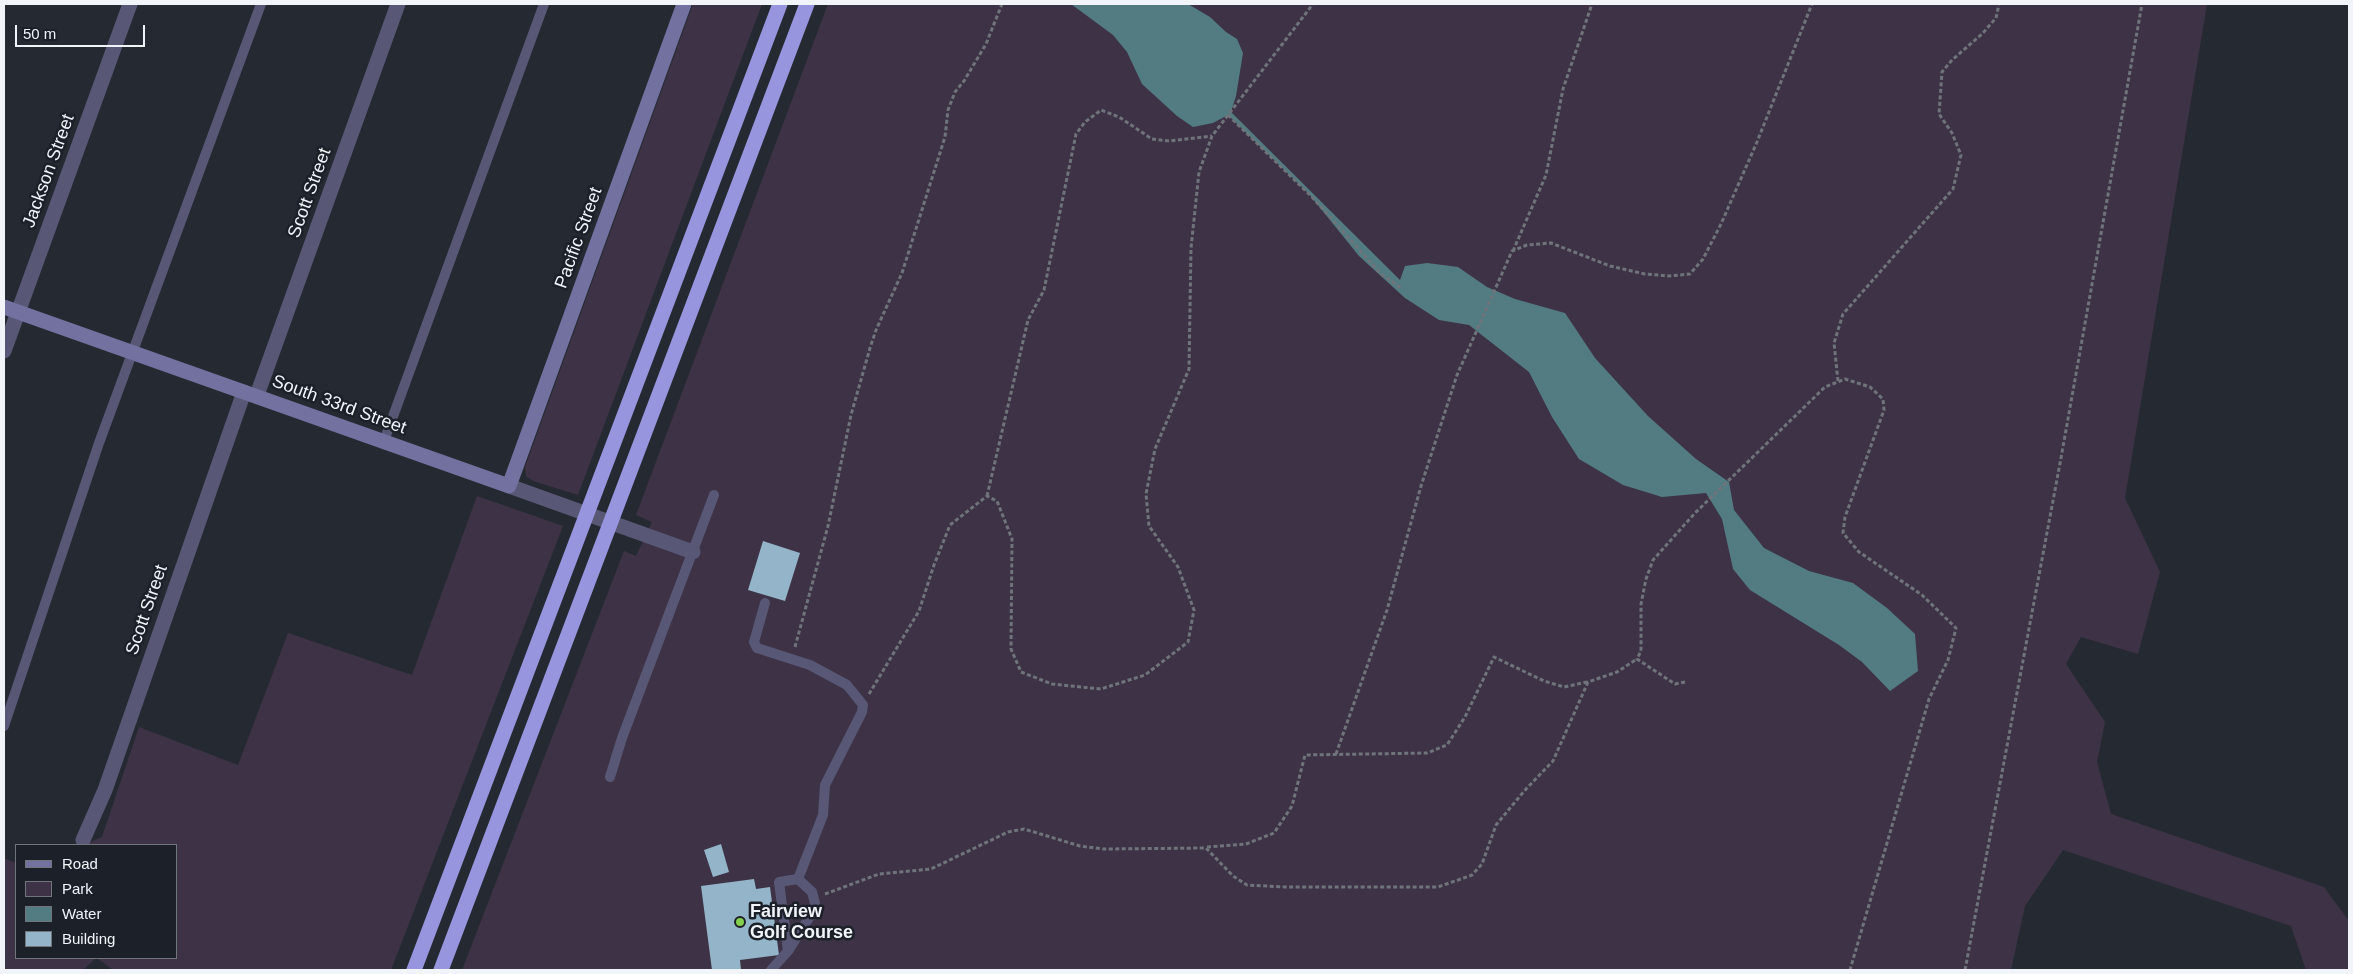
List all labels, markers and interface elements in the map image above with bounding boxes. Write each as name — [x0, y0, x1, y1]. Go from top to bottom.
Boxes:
scale bar — [18, 15, 148, 47]
text: 50 m — [23, 25, 56, 42]
street label: Jackson Street — [18, 111, 80, 231]
street label: Scott Street — [284, 145, 336, 241]
street label: Pacific Street — [551, 184, 607, 292]
street label: South 33rd Street — [269, 371, 409, 439]
street label: Scott Street — [121, 562, 173, 658]
legend — [15, 844, 178, 959]
text: Road — [62, 855, 98, 872]
text: Park — [62, 880, 93, 897]
place label: Fairview Golf Course — [750, 901, 853, 944]
text: Water — [62, 905, 101, 922]
marker: Fairview Golf Course — [734, 916, 746, 928]
text: Building — [62, 930, 115, 947]

